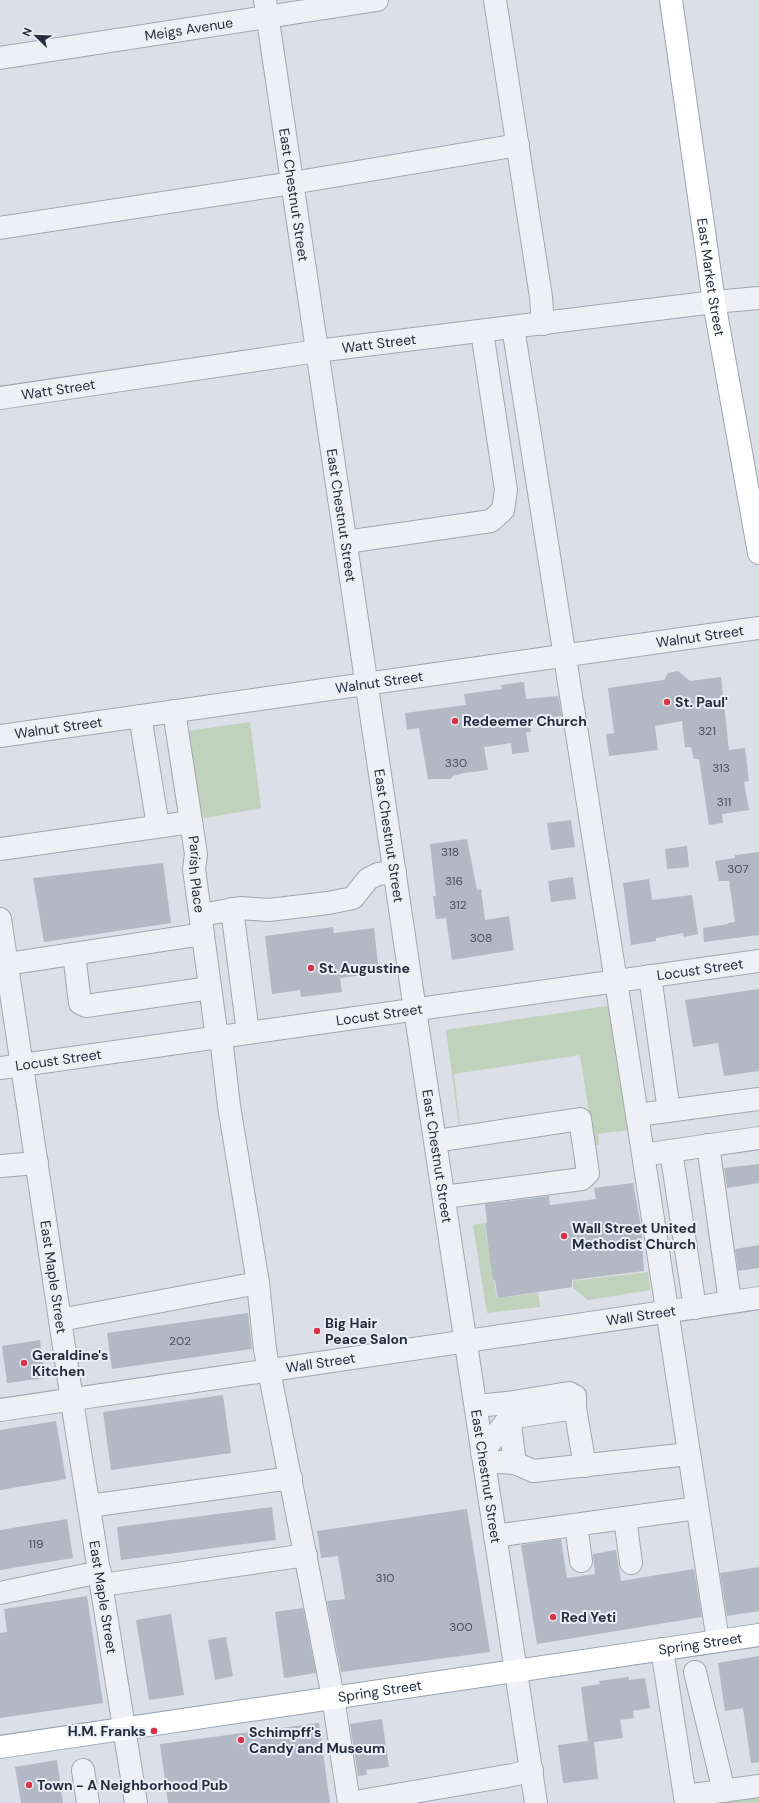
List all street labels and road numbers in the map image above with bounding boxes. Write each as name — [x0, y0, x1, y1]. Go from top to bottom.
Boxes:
street label: Meigs Avenue — [143, 13, 234, 45]
street label: East Chestnut Street — [275, 127, 313, 263]
street label: East Market Street — [693, 217, 729, 338]
street label: Watt Street — [341, 330, 417, 357]
street label: Watt Street — [20, 375, 97, 404]
street label: East Chestnut Street — [323, 447, 360, 583]
street label: Walnut Street — [655, 621, 745, 652]
street label: Walnut Street — [334, 667, 424, 697]
street label: Walnut Street — [13, 713, 104, 743]
street label: East Chestnut Street — [370, 768, 408, 904]
street label: Parish Place — [184, 834, 209, 914]
street label: Locust Street — [656, 954, 744, 984]
street label: Locust Street — [335, 1000, 424, 1030]
street label: Locust Street — [14, 1045, 103, 1075]
street label: East Chestnut Street — [418, 1088, 456, 1224]
street label: East Maple Street — [36, 1219, 71, 1335]
street label: Wall Street — [605, 1301, 677, 1329]
street label: Wall Street — [284, 1349, 357, 1377]
street label: East Chestnut Street — [467, 1409, 505, 1545]
street label: East Maple Street — [85, 1539, 121, 1655]
street label: Spring Street — [657, 1629, 744, 1659]
street label: Spring Street — [337, 1676, 423, 1706]

